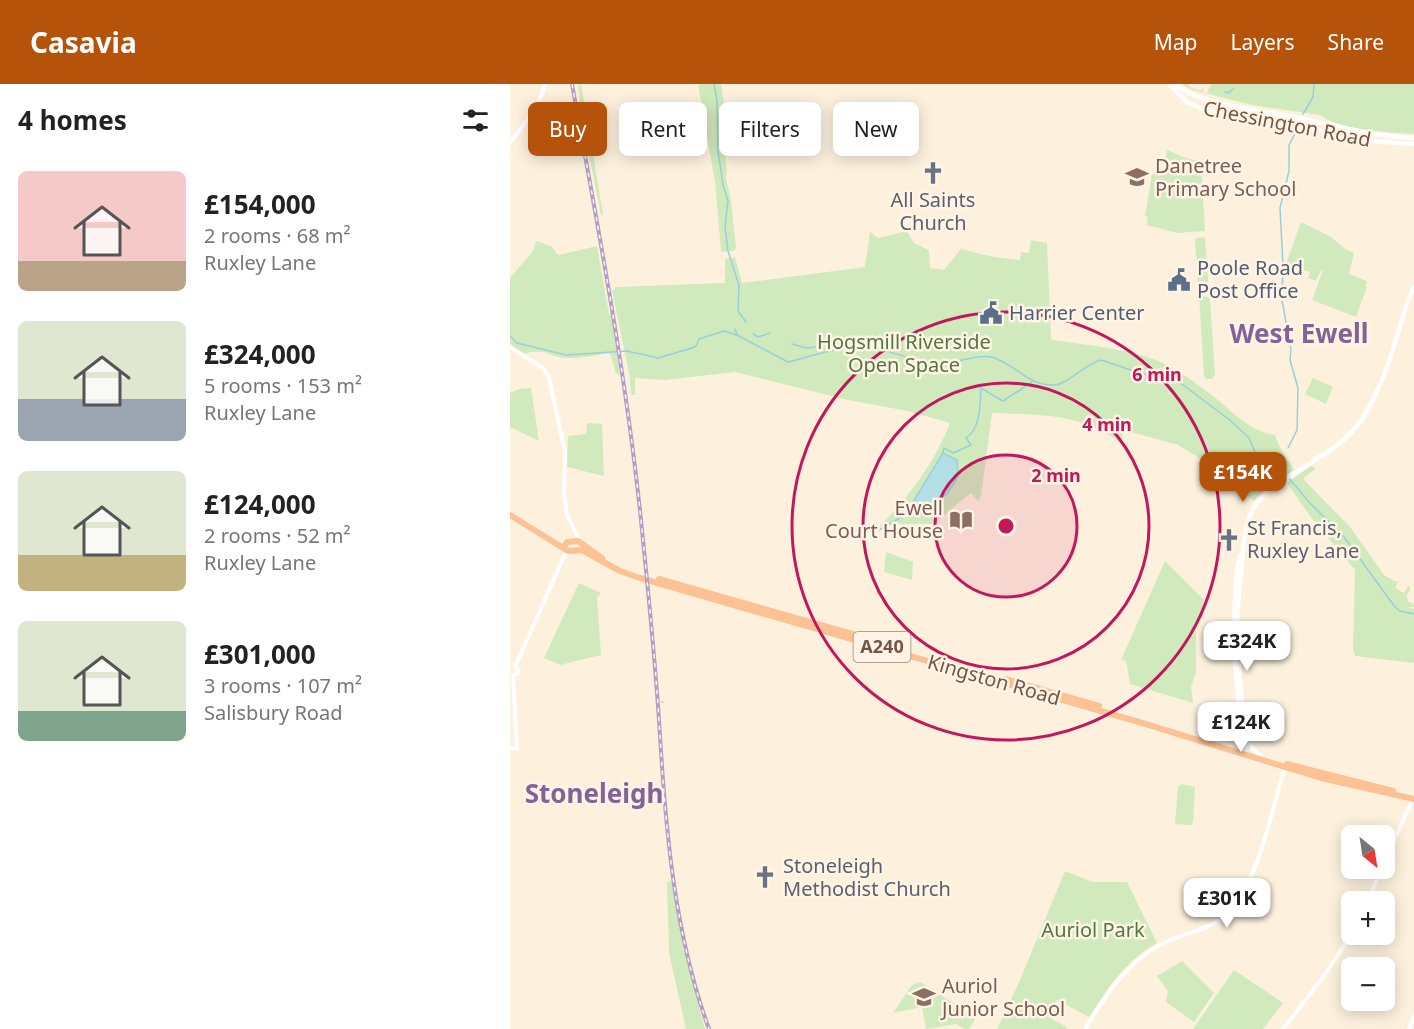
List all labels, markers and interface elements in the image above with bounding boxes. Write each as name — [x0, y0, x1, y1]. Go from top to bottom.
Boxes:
text: Casavia — [30, 23, 137, 61]
text: Map — [1154, 28, 1198, 56]
text: Layers — [1231, 28, 1295, 56]
text: Share — [1328, 28, 1384, 56]
street label: Chessington Road — [1201, 94, 1373, 153]
text: 4 homes — [18, 102, 127, 138]
chip: Buy — [528, 102, 607, 156]
chip: Rent — [619, 102, 707, 156]
chip: Filters — [719, 102, 821, 156]
chip: New — [833, 102, 919, 156]
icon: filters — [459, 104, 492, 137]
place label: Danetree Primary School — [1155, 152, 1296, 202]
church icon: All Saints Church — [920, 160, 946, 186]
school or university icon: Danetree Primary School — [1124, 164, 1150, 190]
text: £154,000 — [204, 186, 316, 222]
place label: All Saints Church — [891, 186, 975, 236]
icon: home — [66, 195, 138, 267]
text: 2 rooms · 68 m² — [204, 222, 351, 249]
text: Ruxley Lane — [204, 249, 316, 276]
place label: Poole Road Post Office — [1197, 254, 1303, 304]
public building icon: Poole Road Post Office — [1166, 267, 1192, 293]
place label: Harrier Center — [1009, 299, 1145, 326]
public building icon: Harrier Center — [978, 300, 1004, 326]
district label: West Ewell — [1229, 315, 1369, 351]
park label: Hogsmill Riverside Open Space — [817, 328, 991, 378]
text: £324,000 — [204, 336, 316, 372]
icon: home — [66, 345, 138, 417]
text: 6 min — [1132, 362, 1182, 386]
text: 5 rooms · 153 m² — [204, 372, 362, 399]
text: Ruxley Lane — [204, 399, 316, 426]
text: 4 min — [1082, 412, 1132, 436]
pin: £154K — [1201, 452, 1285, 503]
text: £154K — [1213, 458, 1273, 485]
text: 2 min — [1031, 463, 1081, 487]
text: £124,000 — [204, 486, 316, 522]
place label: Ewell Court House — [825, 494, 943, 544]
icon: home — [66, 495, 138, 567]
library icon: Ewell Court House — [948, 507, 974, 533]
place label: St Francis, Ruxley Lane — [1247, 514, 1359, 564]
centre of rings — [996, 516, 1016, 536]
text: 2 rooms · 52 m² — [204, 522, 351, 549]
church icon: St Francis, Ruxley Lane — [1216, 527, 1242, 553]
text: Ruxley Lane — [204, 549, 316, 576]
pin: £324K — [1205, 621, 1289, 672]
text: £324K — [1217, 627, 1277, 654]
road number: A240 — [854, 632, 910, 662]
text: £301,000 — [204, 636, 316, 672]
icon: home — [66, 645, 138, 717]
street label: Kingston Road — [925, 648, 1064, 711]
text: 3 rooms · 107 m² — [204, 672, 362, 699]
text: Salisbury Road — [204, 699, 342, 726]
pin: £124K — [1199, 702, 1283, 753]
text: £124K — [1211, 708, 1271, 735]
district label: Stoneleigh — [525, 775, 663, 811]
north arrow — [1341, 825, 1395, 879]
map controls — [1341, 825, 1395, 1011]
place label: Stoneleigh Methodist Church — [783, 852, 951, 902]
church icon: Stoneleigh Methodist Church — [752, 864, 778, 890]
pin: £301K — [1185, 878, 1269, 929]
text: £301K — [1197, 884, 1257, 911]
button: + — [1341, 891, 1395, 945]
park label: Auriol Park — [1041, 916, 1145, 943]
button: − — [1341, 957, 1395, 1011]
place label: Auriol Junior School — [940, 972, 1065, 1022]
school or university icon: Auriol Junior School — [911, 984, 937, 1010]

